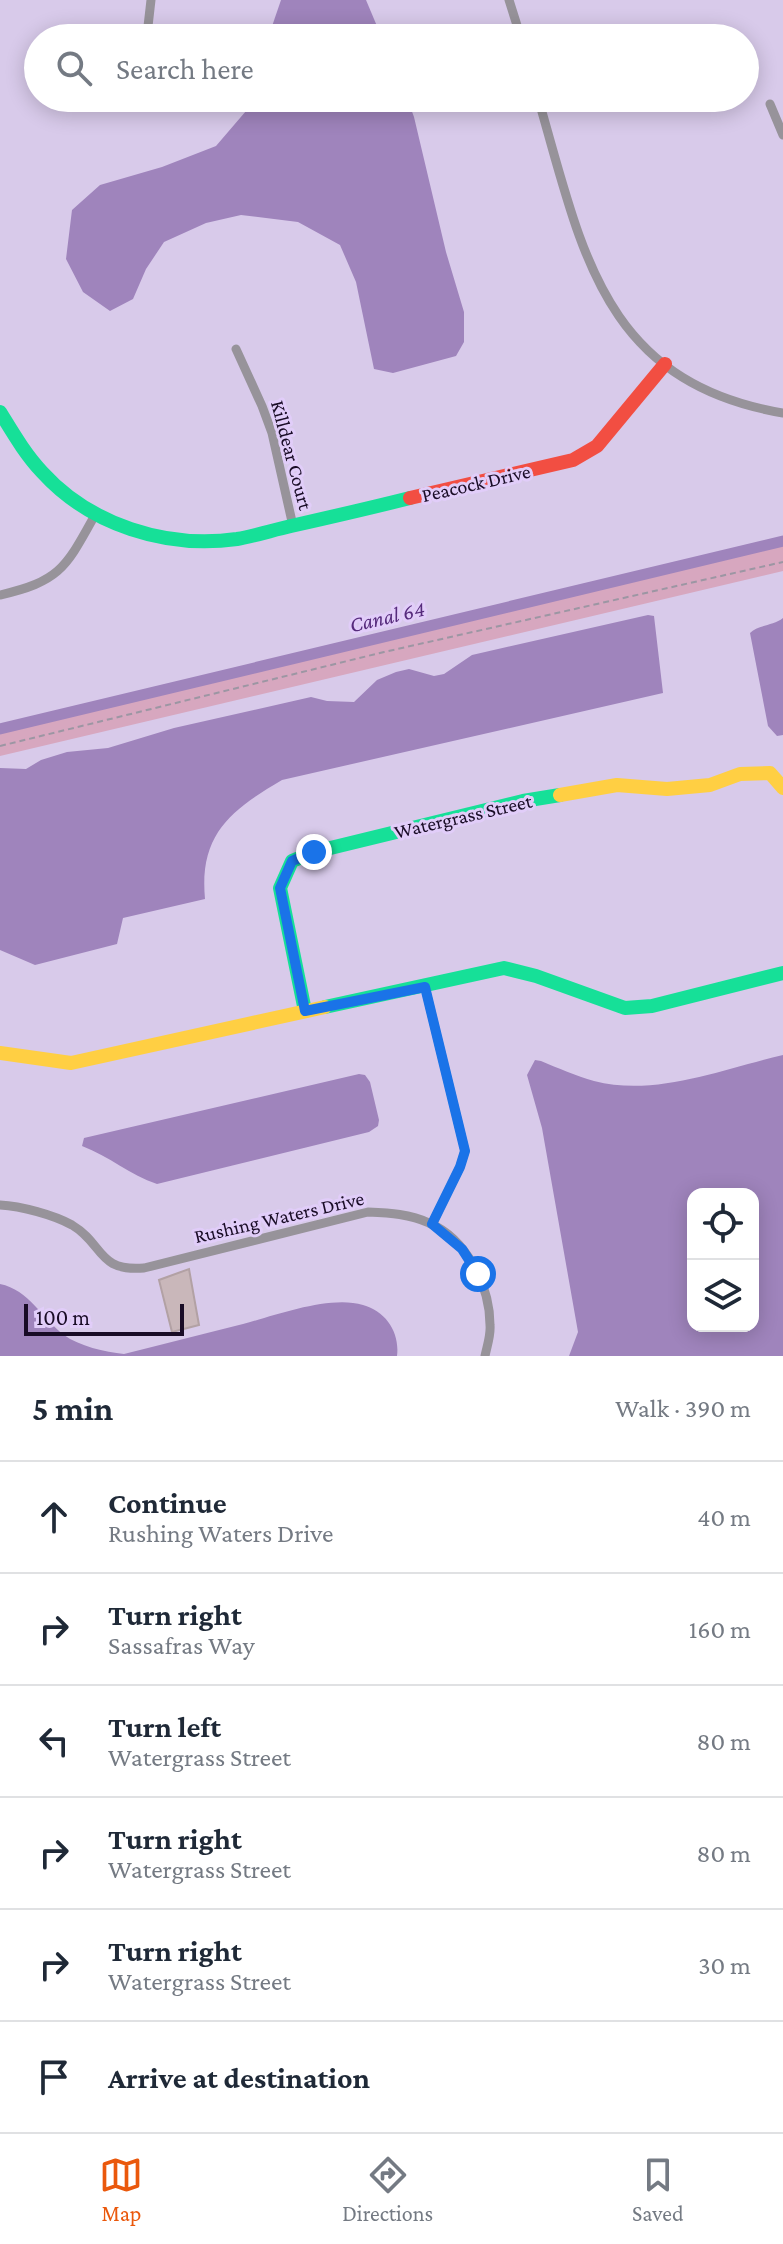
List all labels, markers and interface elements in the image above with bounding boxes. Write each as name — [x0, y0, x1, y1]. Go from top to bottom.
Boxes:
search box — [24, 24, 759, 112]
icon: search — [52, 46, 96, 90]
text: Search here — [116, 52, 254, 85]
street label: Killdear Court — [267, 398, 317, 513]
street label: Peacock Drive — [420, 460, 533, 506]
water label: Canal 64 — [347, 596, 427, 637]
street label: Watergrass Street — [392, 789, 535, 844]
route end — [296, 834, 332, 870]
street label: Rushing Waters Drive — [192, 1187, 366, 1248]
map controls — [687, 1188, 759, 1332]
button: locate — [687, 1188, 759, 1260]
route start — [460, 1256, 496, 1292]
button: layers — [687, 1260, 759, 1332]
scale bar — [24, 1300, 184, 1336]
text: 100 m — [36, 1305, 90, 1330]
text: 5 min — [32, 1390, 113, 1427]
text: Walk · 390 m — [615, 1394, 751, 1423]
text: Continue — [108, 1486, 227, 1519]
icon: ahead — [32, 1495, 76, 1539]
text: 40 m — [697, 1503, 751, 1532]
text: Rushing Waters Drive — [108, 1519, 334, 1548]
text: Turn right — [108, 1598, 242, 1631]
icon: right — [32, 1607, 76, 1651]
text: 160 m — [689, 1615, 751, 1644]
text: Sassafras Way — [108, 1631, 255, 1660]
text: Turn left — [108, 1710, 221, 1743]
icon: left — [32, 1719, 76, 1763]
text: 80 m — [697, 1727, 751, 1756]
text: Watergrass Street — [108, 1743, 291, 1772]
text: Turn right — [108, 1822, 242, 1855]
icon: right — [32, 1831, 76, 1875]
text: 80 m — [697, 1839, 751, 1868]
text: Watergrass Street — [108, 1855, 291, 1884]
text: Turn right — [108, 1934, 242, 1967]
icon: right — [32, 1943, 76, 1987]
text: 30 m — [698, 1951, 751, 1980]
text: Watergrass Street — [108, 1967, 291, 1996]
icon: arrive — [32, 2055, 76, 2099]
text: Arrive at destination — [108, 2061, 370, 2094]
tab: Map — [99, 2153, 143, 2226]
tab: Directions — [342, 2153, 433, 2226]
tab: Saved — [632, 2153, 684, 2226]

